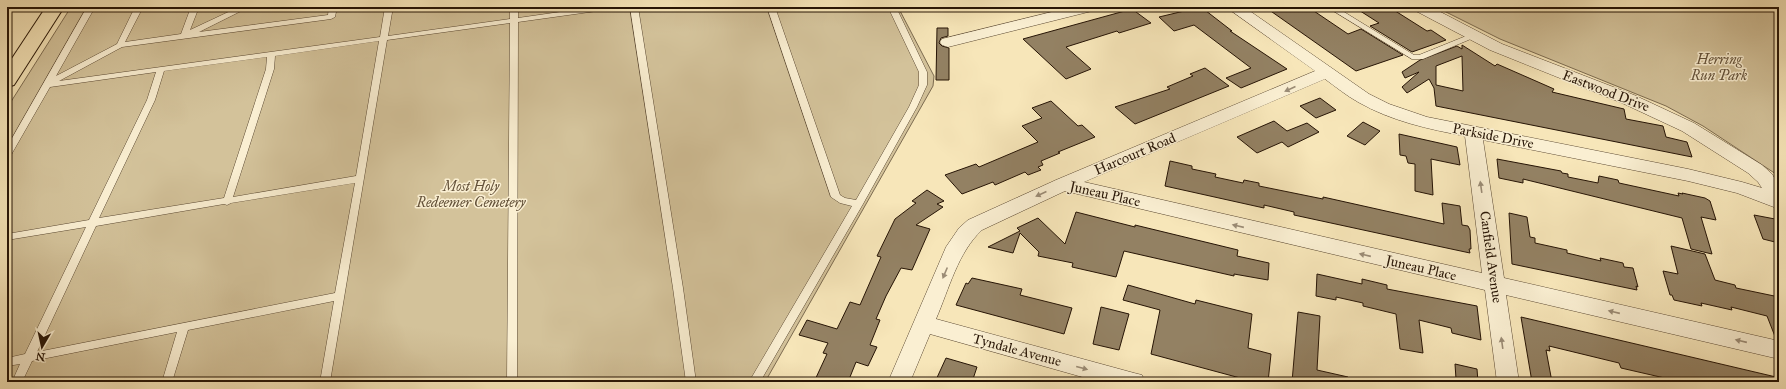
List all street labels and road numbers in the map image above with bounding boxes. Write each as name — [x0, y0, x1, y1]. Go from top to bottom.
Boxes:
street label: Eastwood Drive — [1560, 67, 1652, 115]
street label: Parkside Drive — [1451, 120, 1535, 152]
street label: Harcourt Road — [1092, 129, 1178, 179]
street label: Juneau Place — [1066, 177, 1142, 211]
street label: Canfield Avenue — [1476, 210, 1506, 304]
street label: Juneau Place — [1382, 251, 1458, 285]
street label: Tyndale Avenue — [971, 330, 1063, 370]

